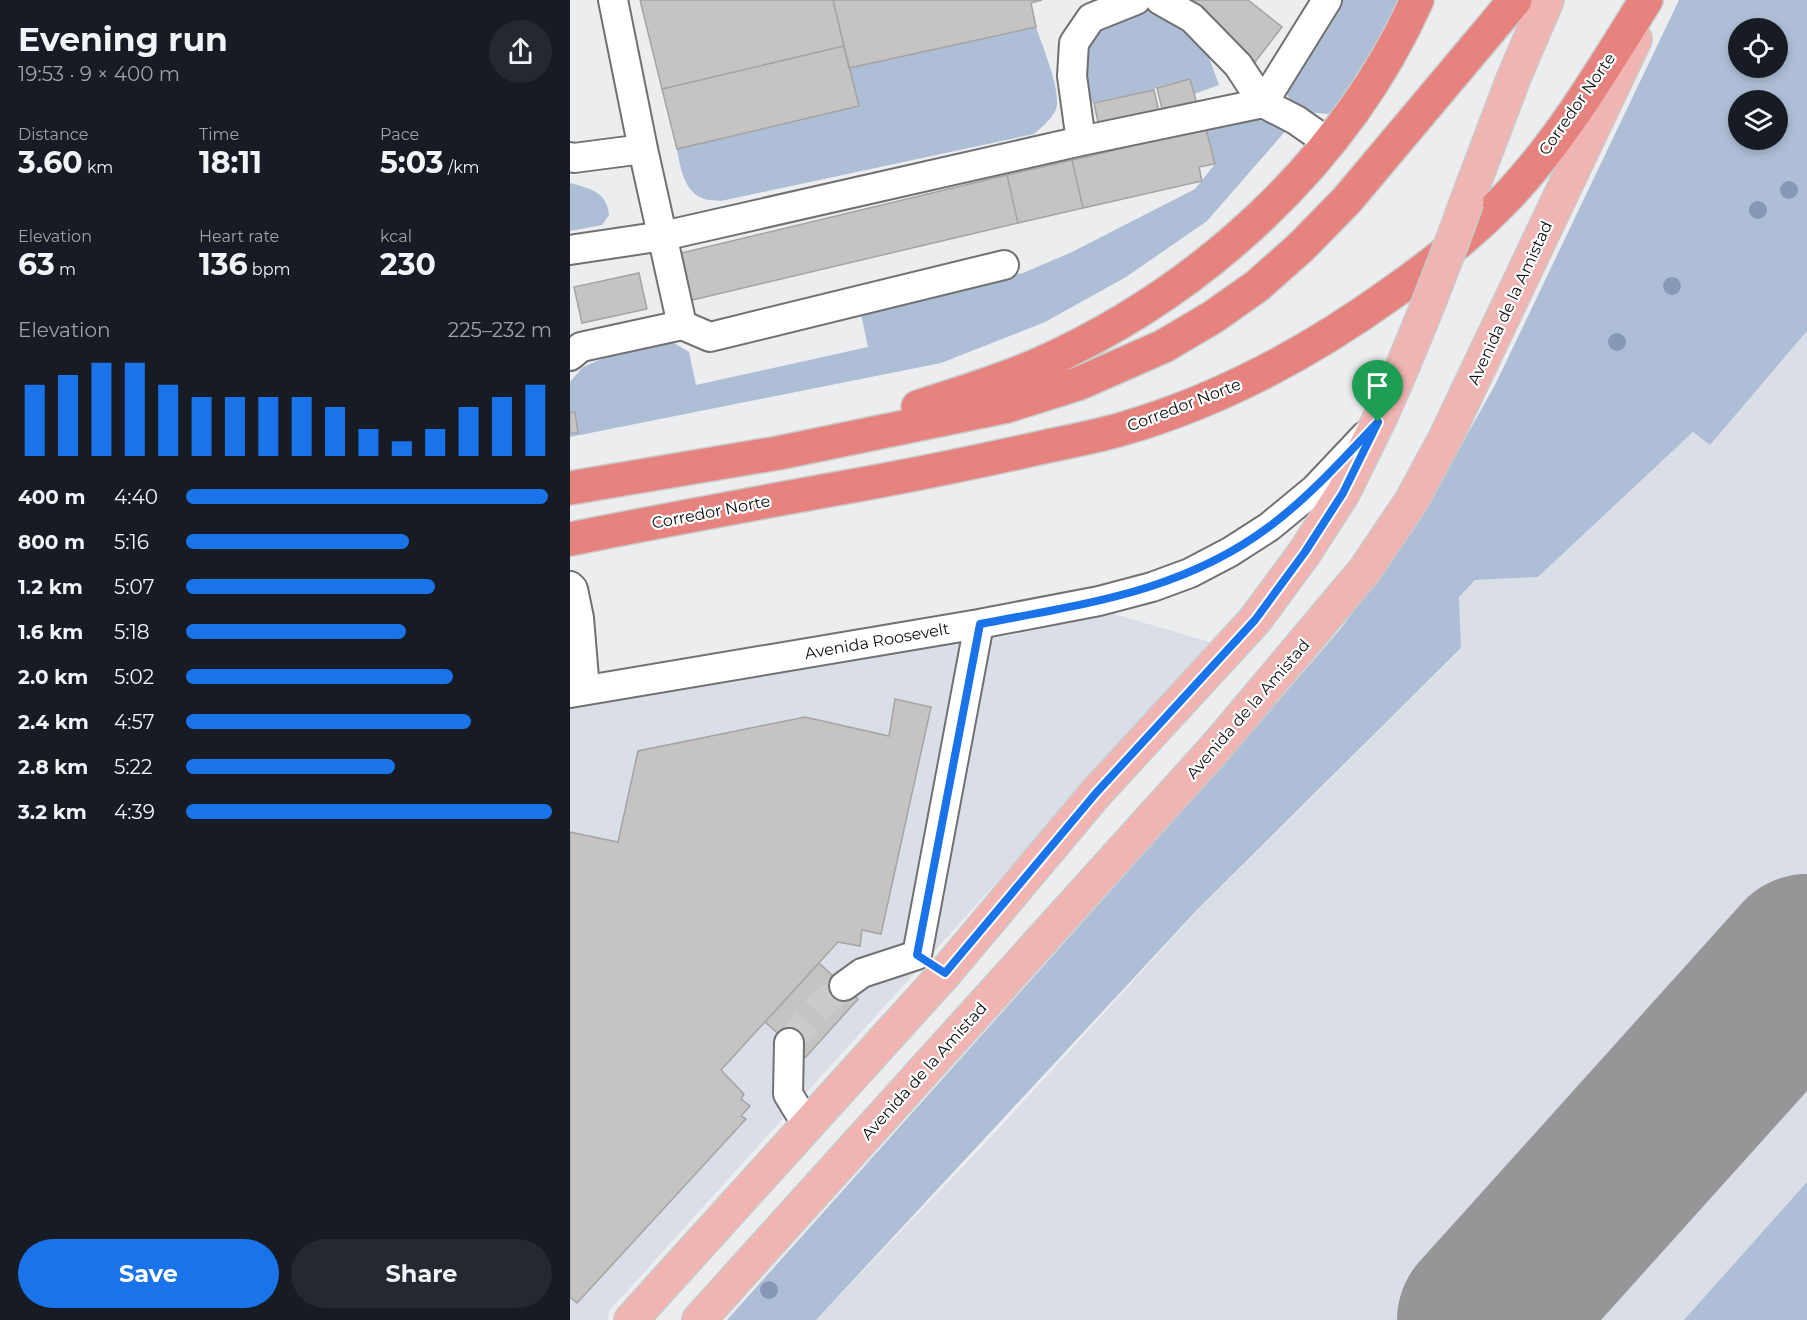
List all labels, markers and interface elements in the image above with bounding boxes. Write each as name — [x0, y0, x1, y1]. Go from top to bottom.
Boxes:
map controls — [1728, 18, 1788, 150]
button: locate — [1728, 18, 1788, 78]
text: Evening run — [18, 19, 228, 59]
button: share — [489, 20, 552, 83]
street label: Corredor Norte — [1535, 49, 1619, 159]
text: 19:53 · 9 × 400 m — [18, 62, 180, 86]
button: layers — [1728, 90, 1788, 150]
text: Distance — [18, 125, 88, 144]
text: Time — [199, 125, 239, 144]
text: Pace — [380, 125, 419, 144]
text: 3.60 — [18, 144, 83, 181]
text: 18:11 — [199, 144, 262, 181]
text: 5:03 — [380, 144, 444, 181]
text: km — [83, 158, 113, 177]
text: /km — [444, 158, 480, 177]
street label: Avenida de la Amistad — [1464, 218, 1556, 388]
text: Elevation — [18, 227, 92, 246]
text: Heart rate — [199, 227, 279, 246]
text: kcal — [380, 227, 412, 246]
text: 63 — [18, 246, 55, 283]
text: 136 — [199, 246, 248, 283]
text: 230 — [380, 246, 436, 283]
text: m — [55, 260, 76, 279]
text: bpm — [248, 260, 291, 279]
text: Elevation — [18, 318, 110, 342]
text: 225–232 m — [448, 318, 552, 342]
pin — [1352, 360, 1403, 422]
icon: arrive — [1361, 369, 1394, 402]
street label: Corredor Norte — [1124, 375, 1244, 435]
text: 400 m — [18, 485, 86, 509]
text: 4:40 — [114, 485, 158, 509]
street label: Corredor Norte — [650, 491, 772, 533]
text: 800 m — [18, 530, 85, 554]
text: 5:16 — [114, 530, 149, 554]
text: 1.2 km — [18, 575, 83, 599]
text: 5:07 — [114, 575, 154, 599]
street label: Avenida Roosevelt — [803, 619, 951, 663]
text: 1.6 km — [18, 620, 83, 644]
text: 5:18 — [114, 620, 150, 644]
street label: Avenida de la Amistad — [1182, 635, 1314, 783]
text: 2.0 km — [18, 665, 88, 689]
text: 5:02 — [114, 665, 154, 689]
text: 2.4 km — [18, 710, 89, 734]
text: 4:57 — [114, 710, 154, 734]
text: 2.8 km — [18, 755, 88, 779]
text: 5:22 — [114, 755, 152, 779]
text: 3.2 km — [18, 800, 87, 824]
text: 4:39 — [114, 800, 155, 824]
street label: Avenida de la Amistad — [857, 998, 991, 1144]
button: Save — [18, 1239, 279, 1308]
button: Share — [291, 1239, 552, 1308]

